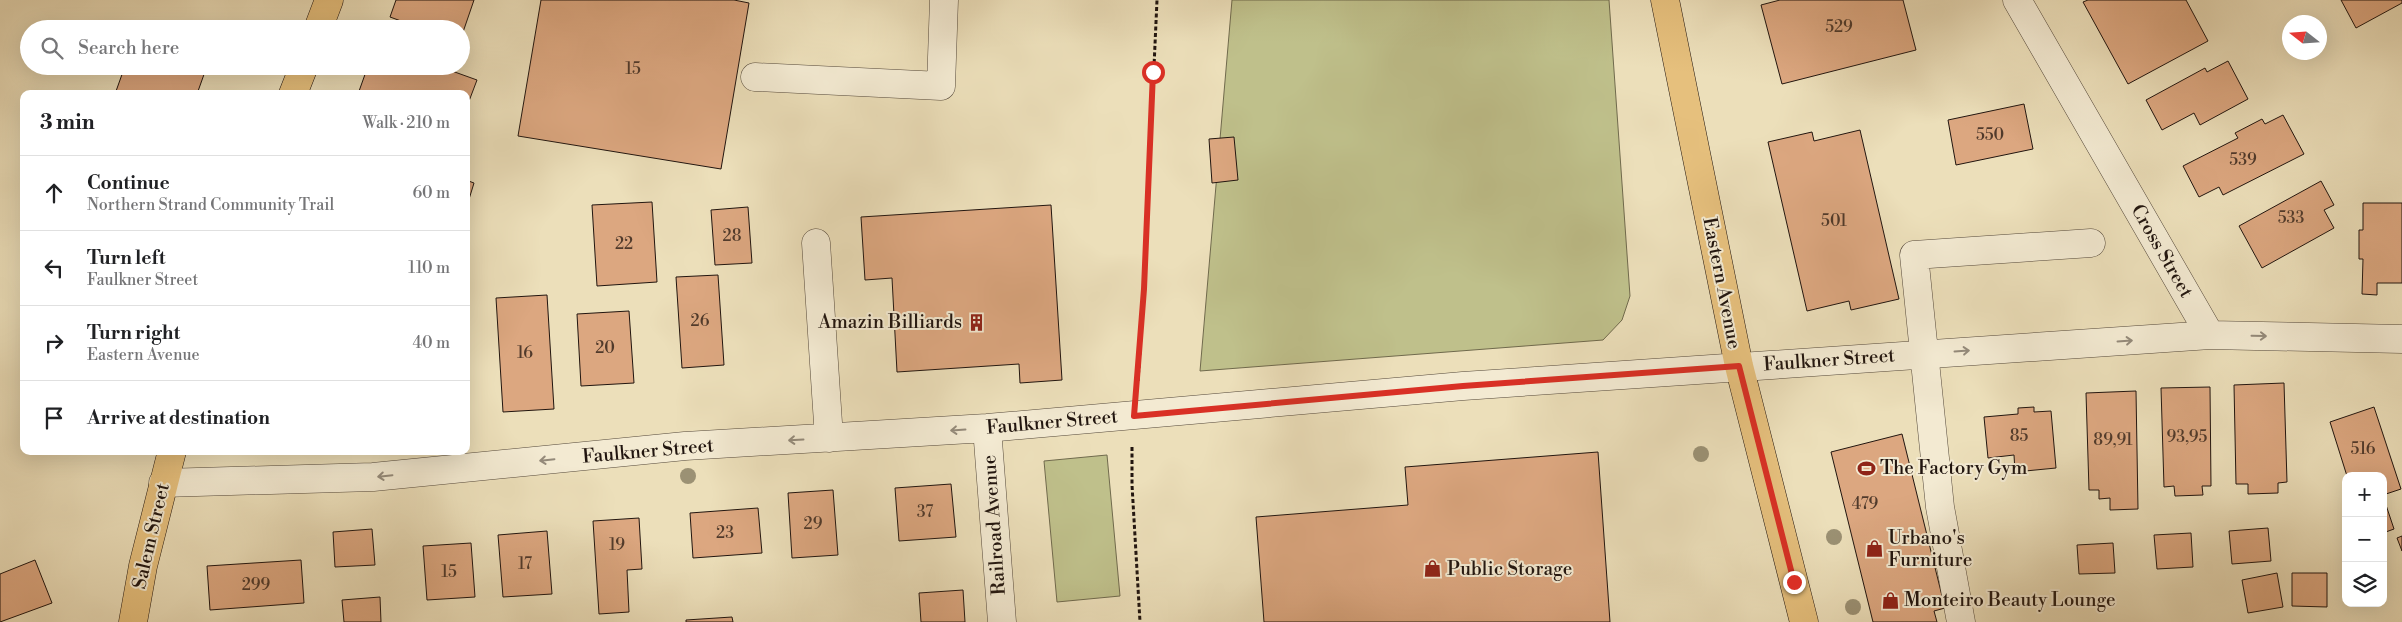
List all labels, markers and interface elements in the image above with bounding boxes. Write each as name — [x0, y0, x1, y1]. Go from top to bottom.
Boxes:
north arrow — [2282, 15, 2327, 60]
house number: 529 — [1825, 17, 1853, 37]
search box — [20, 20, 470, 75]
icon: search — [38, 34, 66, 62]
text: Search here — [78, 36, 179, 60]
house number: 15 — [625, 59, 641, 79]
route start — [1142, 61, 1165, 84]
text: 3 min — [40, 110, 95, 136]
text: Walk · 210 m — [362, 113, 450, 133]
house number: 550 — [1976, 125, 2004, 145]
house number: 539 — [2229, 150, 2257, 170]
text: Continue — [87, 171, 170, 195]
icon: ahead — [40, 179, 68, 207]
text: 60 m — [412, 183, 450, 203]
text: Northern Strand Community Trail — [87, 195, 334, 215]
street label: Cross Street — [2126, 200, 2198, 302]
house number: 533 — [2278, 208, 2304, 228]
house number: 501 — [1821, 211, 1847, 231]
street label: Eastern Avenue — [1697, 215, 1747, 351]
house number: 28 — [723, 226, 742, 246]
house number: 22 — [615, 234, 633, 254]
text: Turn left — [87, 246, 166, 270]
icon: left — [40, 254, 68, 282]
text: 110 m — [408, 258, 450, 278]
text: Faulkner Street — [87, 270, 198, 290]
place label: Amazin Billiards — [817, 310, 962, 334]
house number: 26 — [691, 311, 710, 331]
building icon: Amazin Billiards — [966, 312, 986, 332]
text: Turn right — [87, 321, 180, 345]
icon: right — [40, 329, 68, 357]
one-way arrow — [2250, 331, 2267, 341]
text: 40 m — [413, 333, 450, 353]
one-way arrow — [2116, 336, 2132, 345]
house number: 20 — [595, 338, 615, 358]
house number: 16 — [517, 343, 533, 363]
street label: Faulkner Street — [1762, 343, 1896, 377]
text: Eastern Avenue — [87, 345, 200, 365]
one-way arrow — [1954, 347, 1970, 356]
icon: arrive — [40, 404, 68, 432]
street label: Faulkner Street — [985, 404, 1119, 440]
text: Arrive at destination — [87, 406, 270, 430]
one-way arrow — [950, 425, 966, 434]
house number: 85 — [2010, 426, 2028, 446]
house number: 93,95 — [2167, 427, 2208, 447]
house number: 89,91 — [2093, 430, 2133, 450]
street label: Faulkner Street — [581, 433, 715, 469]
one-way arrow — [788, 435, 804, 444]
house number: 516 — [2351, 439, 2376, 459]
street label: Railroad Avenue — [977, 454, 1011, 596]
one-way arrow — [539, 455, 555, 465]
place label: The Factory Gym — [1880, 456, 2028, 480]
sports icon: The Factory Gym — [1856, 458, 1876, 478]
one-way arrow — [377, 471, 393, 480]
map controls — [2342, 472, 2387, 607]
button: + — [2342, 472, 2387, 517]
street label: Salem Street — [127, 480, 175, 591]
house number: 479 — [1852, 494, 1878, 514]
house number: 37 — [917, 502, 933, 522]
house number: 29 — [804, 514, 823, 534]
button: − — [2342, 517, 2387, 562]
house number: 23 — [716, 523, 734, 543]
place label: Urbano's Furniture — [1888, 526, 1972, 572]
house number: 19 — [609, 535, 625, 555]
shop icon: Urbano's Furniture — [1864, 539, 1884, 559]
house number: 17 — [518, 554, 532, 574]
place label: Public Storage — [1447, 557, 1572, 581]
shop icon: Public Storage — [1423, 559, 1443, 579]
house number: 15 — [441, 562, 457, 582]
button: layers — [2342, 562, 2387, 607]
route end — [1783, 571, 1806, 594]
house number: 299 — [242, 575, 271, 595]
place label: Monteiro Beauty Lounge — [1904, 588, 2116, 612]
shop icon: Monteiro Beauty Lounge — [1880, 590, 1900, 610]

